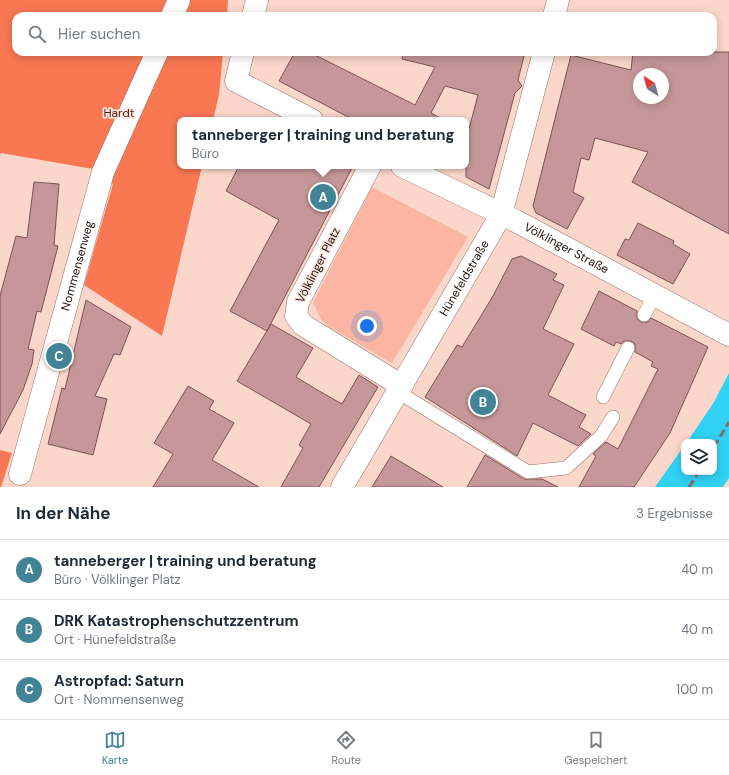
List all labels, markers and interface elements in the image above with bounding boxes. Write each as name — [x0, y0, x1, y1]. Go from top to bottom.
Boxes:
search box — [12, 12, 717, 56]
icon: search — [26, 23, 48, 45]
text: Hier suchen — [58, 24, 140, 44]
north arrow — [633, 68, 669, 104]
park label: Hardt — [103, 105, 135, 121]
popup — [177, 117, 469, 169]
text: tanneberger | training und beratung — [192, 125, 454, 145]
text: Büro — [192, 145, 219, 162]
pin: A — [310, 182, 336, 212]
street label: Nommensenweg — [57, 219, 97, 313]
street label: Völklinger Straße — [521, 219, 612, 277]
street label: Völklinger Platz — [292, 225, 344, 305]
street label: Hünefeldstraße — [436, 237, 493, 319]
your location — [357, 316, 377, 336]
pin: C — [46, 341, 72, 371]
pin: B — [470, 387, 496, 417]
map controls — [681, 439, 717, 475]
button: layers — [681, 439, 717, 475]
text: In der Nähe — [16, 502, 111, 524]
text: 3 Ergebnisse — [636, 505, 713, 522]
text: tanneberger | training und beratung — [54, 551, 317, 571]
text: A — [24, 561, 34, 578]
text: 40 m — [681, 561, 713, 578]
text: Büro · Völklinger Platz — [54, 571, 181, 588]
text: DRK Katastrophenschutzzentrum — [54, 611, 299, 631]
text: B — [25, 621, 33, 638]
text: 40 m — [681, 621, 713, 638]
text: Ort · Hünefeldstraße — [54, 631, 176, 648]
text: Astropfad: Saturn — [54, 671, 184, 691]
text: C — [24, 681, 34, 698]
text: 100 m — [676, 681, 713, 698]
text: Ort · Nommensenweg — [54, 691, 184, 708]
tab: Karte — [102, 729, 128, 767]
tab: Route — [332, 729, 361, 767]
tab: Gespeichert — [564, 729, 627, 767]

